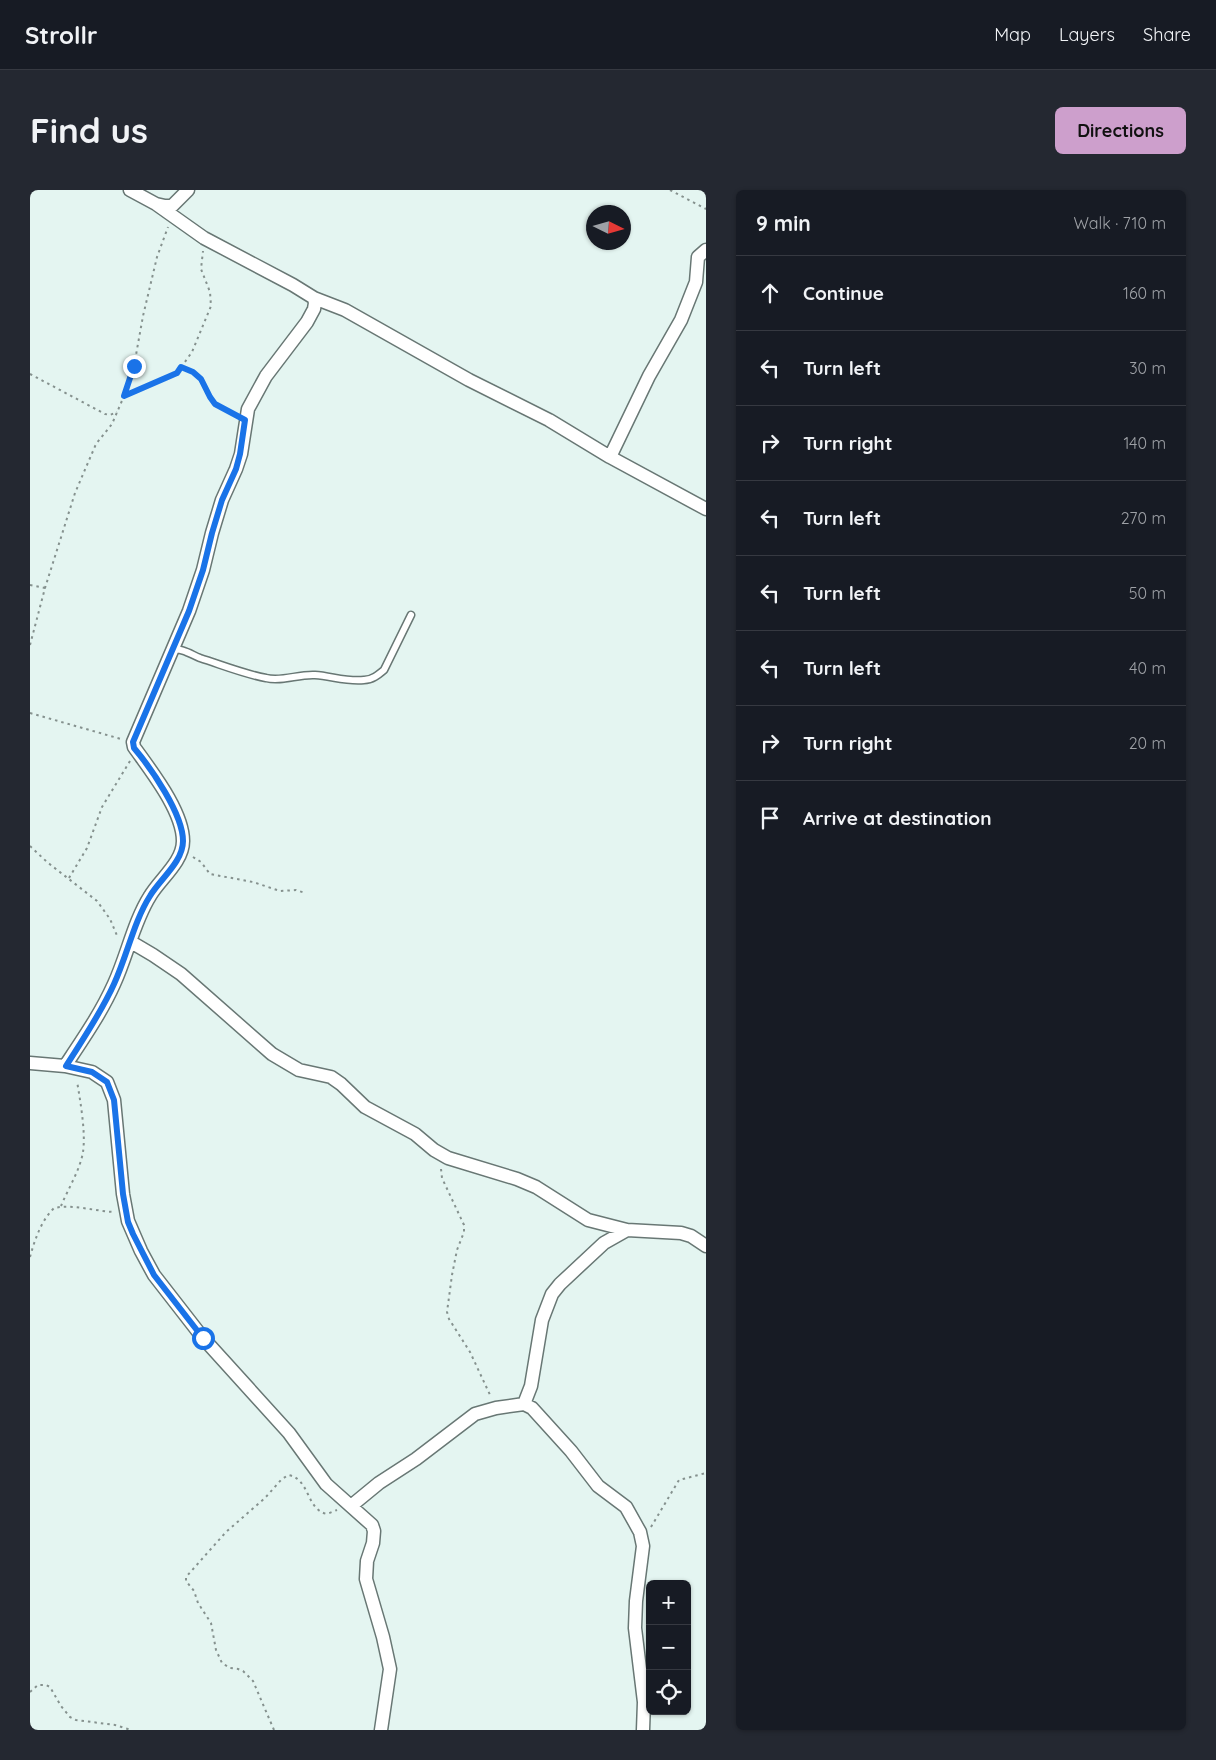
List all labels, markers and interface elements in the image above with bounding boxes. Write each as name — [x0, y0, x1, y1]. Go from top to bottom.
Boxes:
text: Strollr — [25, 20, 97, 50]
text: Map — [994, 23, 1031, 46]
text: Layers — [1059, 23, 1115, 46]
text: Share — [1143, 23, 1191, 46]
button: Directions — [1055, 107, 1186, 154]
text: Find us — [30, 108, 148, 152]
north arrow — [586, 205, 631, 250]
text: 9 min — [756, 210, 811, 236]
text: Walk · 710 m — [1074, 213, 1166, 233]
icon: ahead — [756, 279, 784, 307]
text: Continue — [803, 281, 884, 305]
text: 160 m — [1123, 283, 1166, 303]
icon: left — [756, 354, 784, 382]
route end — [123, 355, 146, 378]
text: Turn left — [803, 356, 881, 380]
text: 30 m — [1129, 358, 1166, 378]
icon: right — [756, 429, 784, 457]
text: Turn right — [803, 431, 892, 455]
text: 140 m — [1123, 433, 1166, 453]
icon: left — [756, 504, 784, 532]
text: Turn left — [803, 506, 881, 530]
text: 270 m — [1121, 508, 1166, 528]
icon: left — [756, 579, 784, 607]
text: Turn left — [803, 581, 881, 605]
text: 50 m — [1129, 583, 1166, 603]
icon: left — [756, 654, 784, 682]
text: Turn left — [803, 656, 881, 680]
text: 40 m — [1129, 658, 1166, 678]
icon: right — [756, 729, 784, 757]
text: Turn right — [803, 731, 892, 755]
text: 20 m — [1129, 733, 1166, 753]
icon: arrive — [756, 804, 784, 832]
text: Arrive at destination — [803, 806, 992, 830]
route start — [192, 1327, 215, 1350]
map controls — [646, 1580, 691, 1715]
button: + — [646, 1580, 691, 1625]
button: − — [646, 1625, 691, 1670]
button: locate — [646, 1670, 691, 1715]

